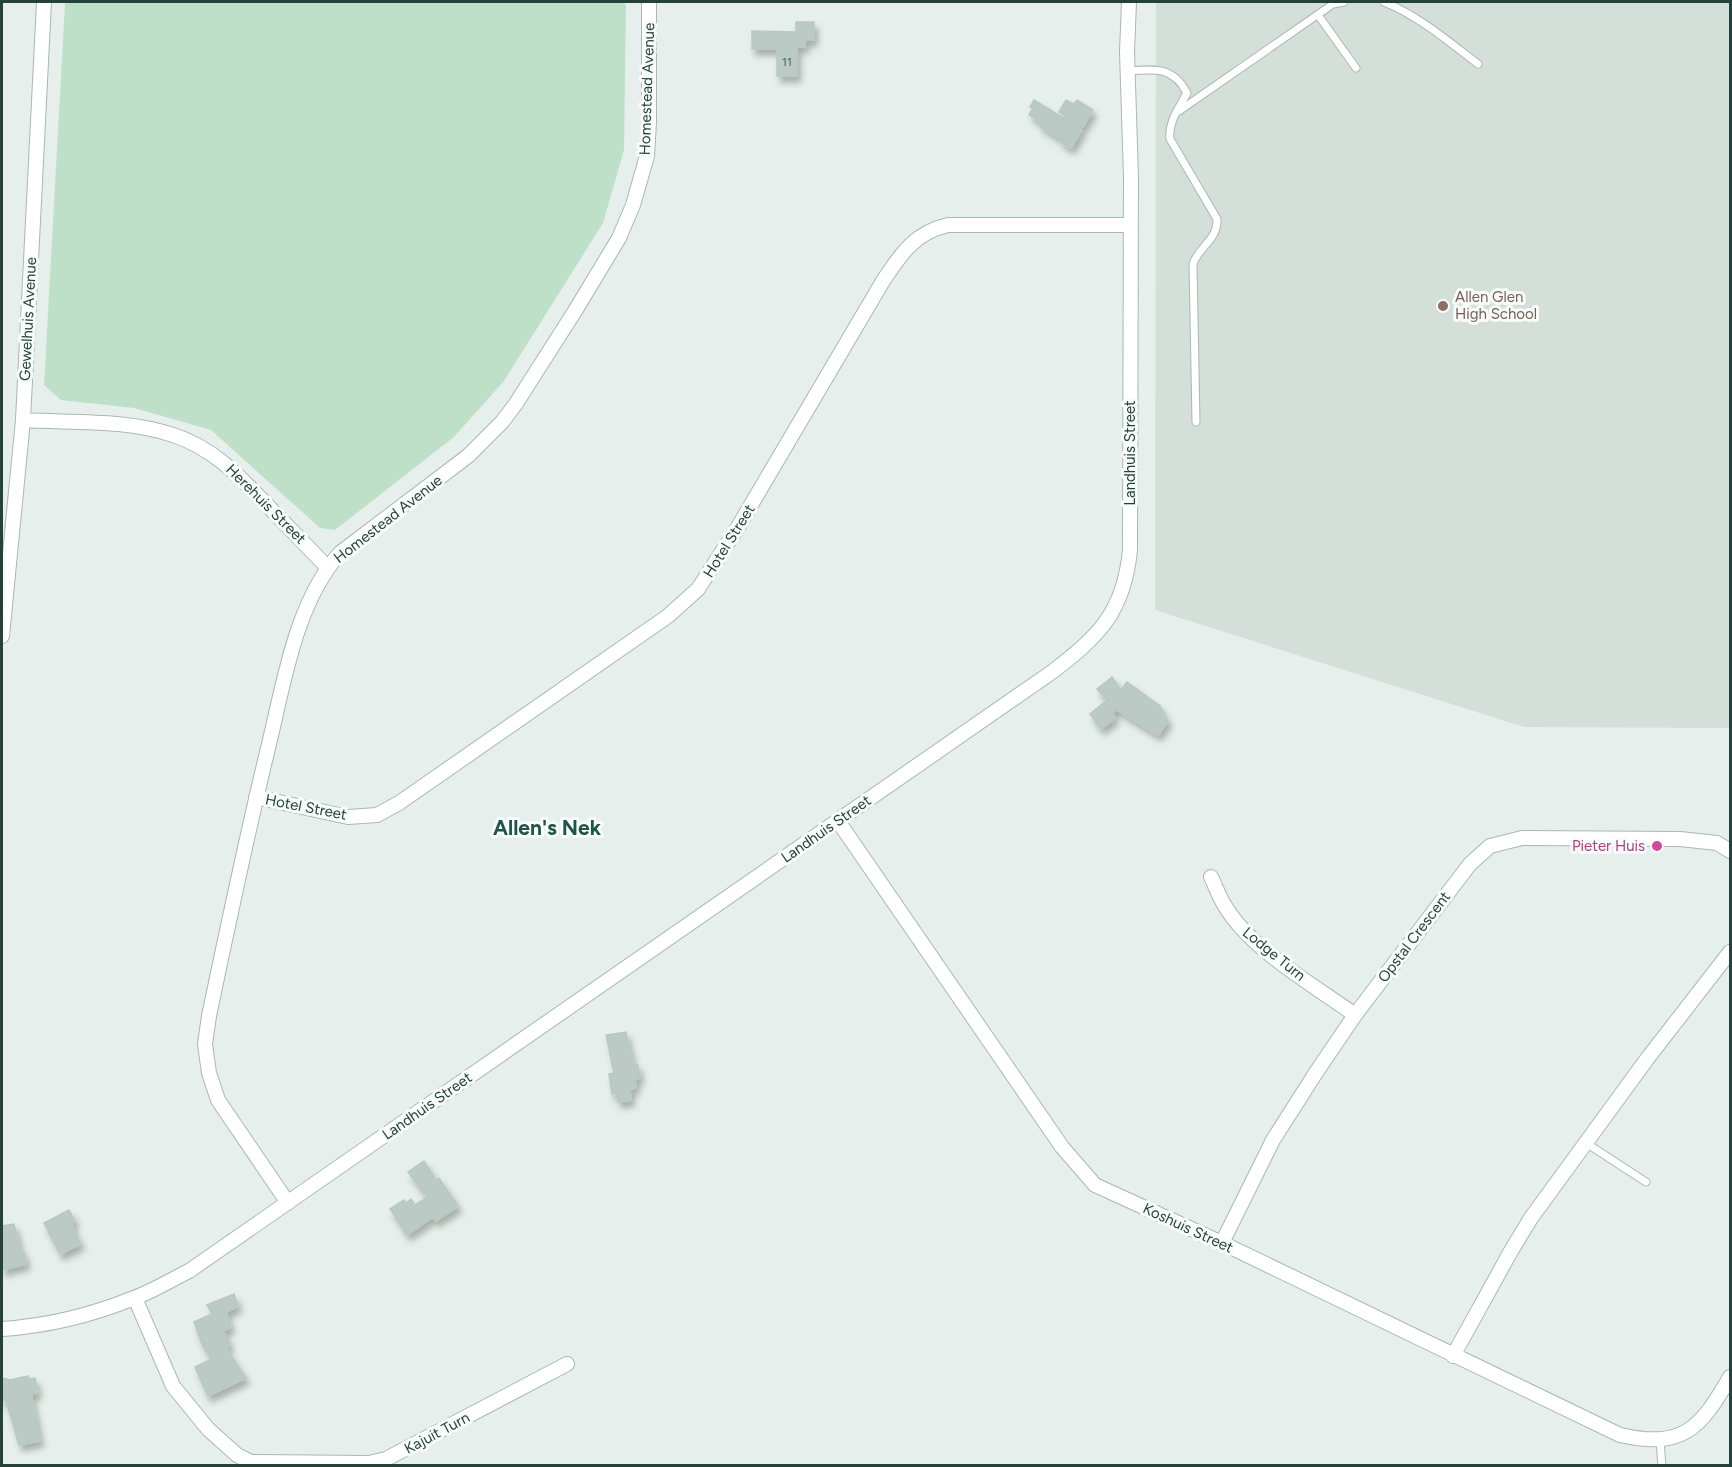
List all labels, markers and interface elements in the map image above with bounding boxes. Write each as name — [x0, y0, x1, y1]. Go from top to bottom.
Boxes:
street label: Homestead Avenue — [636, 22, 658, 156]
house number: 11 — [782, 55, 792, 69]
street label: Gewelhuis Avenue — [16, 257, 40, 381]
place label: Allen Glen High School — [1455, 288, 1537, 323]
marker: Allen Glen High School — [1436, 299, 1450, 313]
street label: Landhuis Street — [1121, 400, 1139, 506]
street label: Herehuis Street — [222, 460, 310, 548]
street label: Homestead Avenue — [330, 471, 446, 567]
street label: Hotel Street — [699, 501, 759, 581]
street label: Hotel Street — [264, 790, 349, 824]
street label: Landhuis Street — [778, 791, 875, 867]
district label: Allen's Nek — [493, 815, 602, 840]
place label: Pieter Huis — [1572, 837, 1645, 855]
marker: Pieter Huis — [1650, 839, 1664, 853]
street label: Opstal Crescent — [1374, 888, 1454, 986]
street label: Lodge Turn — [1239, 923, 1309, 985]
street label: Landhuis Street — [379, 1068, 476, 1144]
street label: Koshuis Street — [1140, 1199, 1236, 1257]
street label: Kajuit Turn — [401, 1408, 473, 1458]

